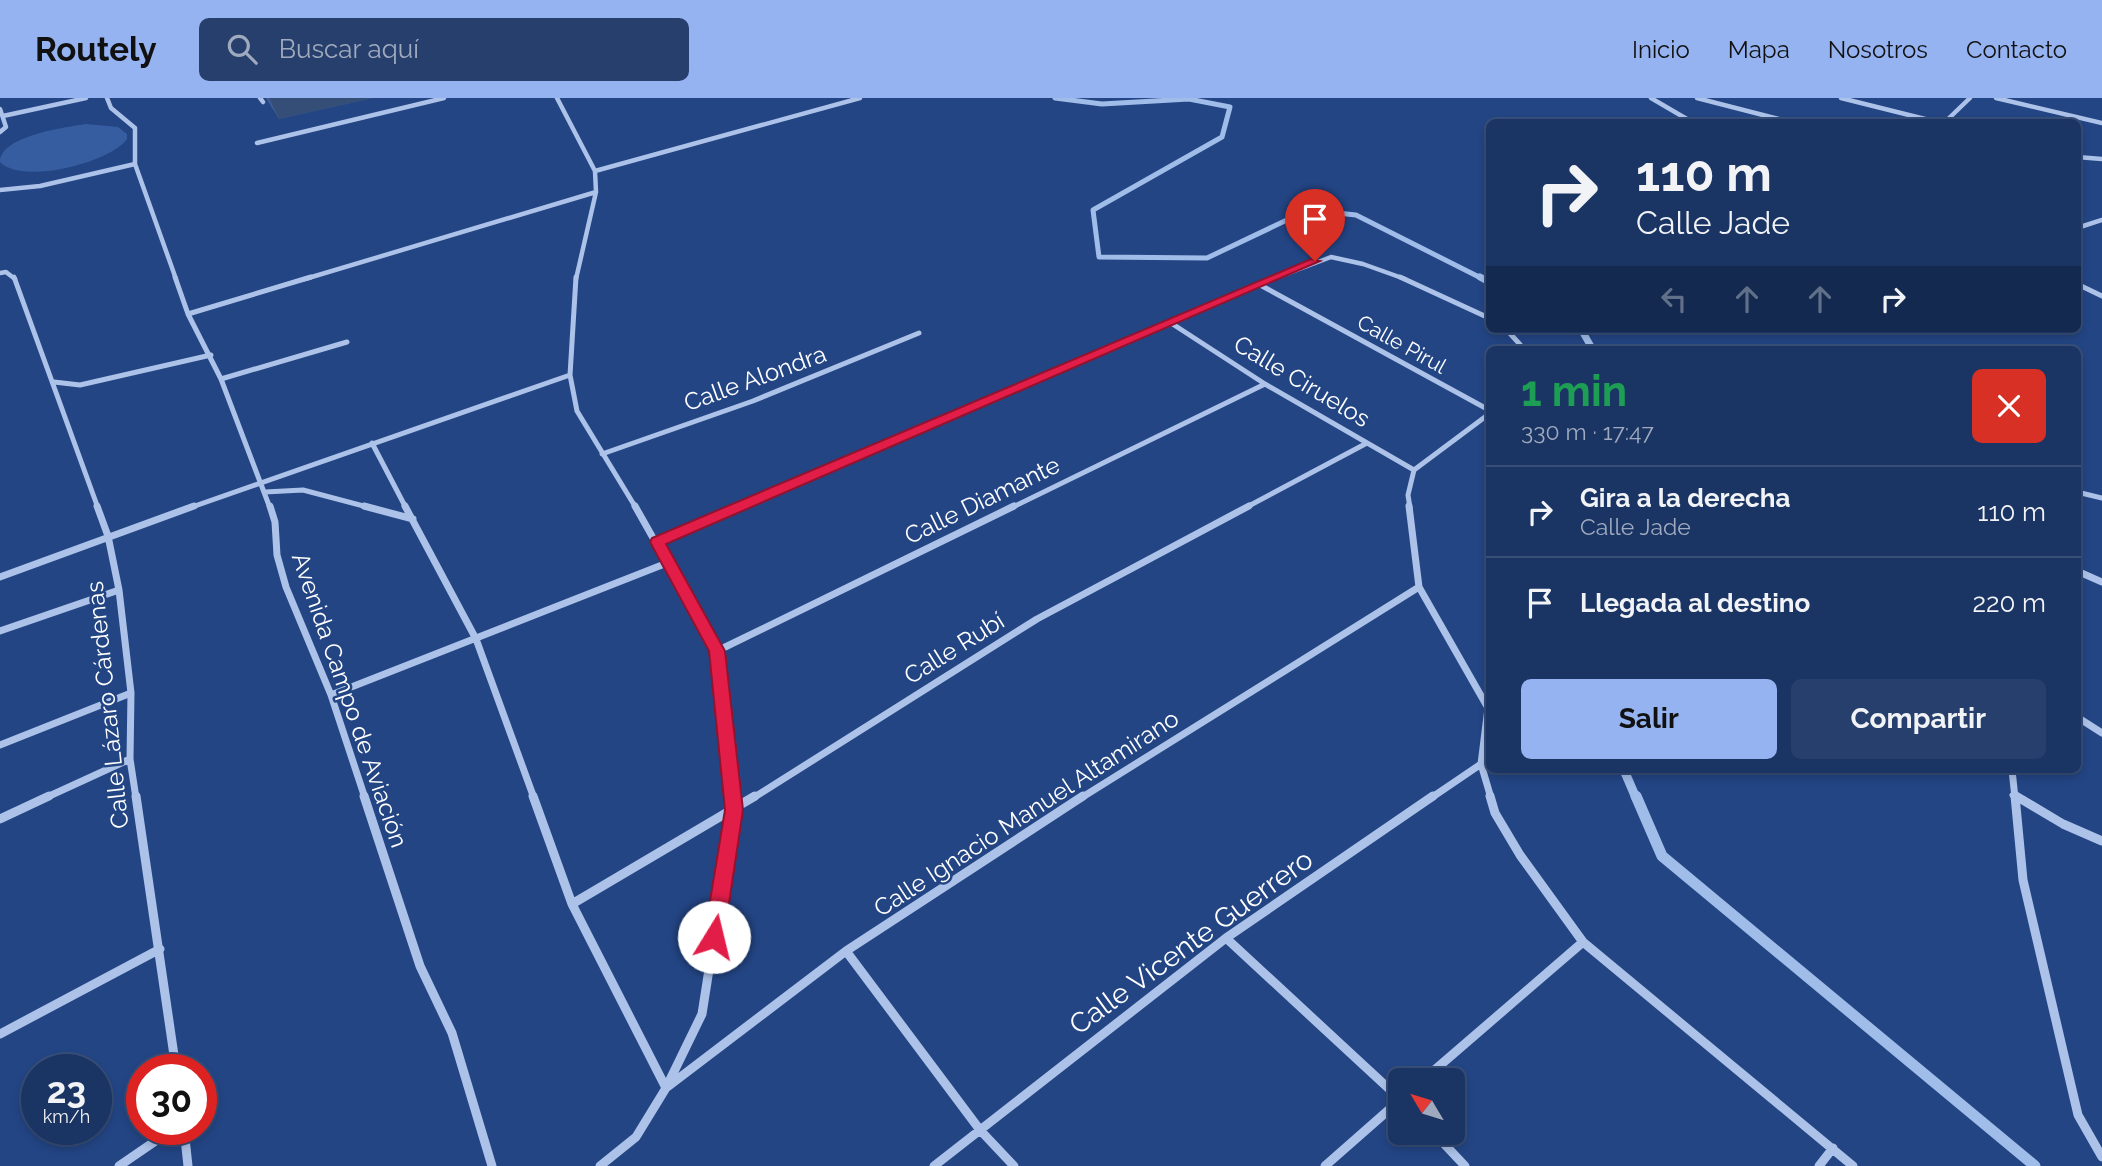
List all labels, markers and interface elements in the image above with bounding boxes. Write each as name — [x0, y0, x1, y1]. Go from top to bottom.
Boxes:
search box — [199, 18, 689, 81]
text: Routely — [35, 30, 157, 69]
icon: search — [223, 30, 261, 68]
text: Buscar aquí — [279, 34, 419, 64]
text: Inicio — [1632, 35, 1690, 64]
text: Mapa — [1728, 35, 1790, 64]
text: Nosotros — [1828, 35, 1928, 64]
text: Contacto — [1966, 35, 2067, 64]
text: 110 m — [1636, 145, 1772, 202]
icon: right — [1521, 147, 1612, 238]
pin — [1285, 189, 1345, 261]
icon: arrive — [1296, 200, 1334, 238]
text: Calle Jade — [1636, 204, 1790, 241]
icon: left — [1655, 280, 1693, 318]
icon: ahead — [1728, 280, 1766, 318]
icon: ahead — [1801, 280, 1839, 318]
icon: right — [1874, 280, 1912, 318]
street label: Calle Pirul — [1353, 309, 1451, 379]
street label: Calle Ciruelos — [1229, 329, 1375, 433]
street label: Calle Alondra — [680, 339, 830, 417]
text: 1 min — [1521, 367, 1627, 416]
button: close — [1972, 369, 2046, 443]
text: 330 m · 17:47 — [1521, 418, 1654, 445]
street label: Calle Diamante — [900, 450, 1064, 550]
text: Gira a la derecha — [1580, 483, 1790, 513]
icon: right — [1521, 493, 1559, 531]
text: 110 m — [1977, 497, 2046, 527]
text: Calle Jade — [1580, 513, 1691, 540]
street label: Avenida Campo de Aviación — [286, 549, 414, 851]
street label: Calle Lázaro Cárdenas — [80, 580, 134, 830]
icon: arrive — [1521, 584, 1559, 622]
text: Llegada al destino — [1580, 588, 1810, 618]
text: 220 m — [1972, 588, 2046, 618]
street label: Calle Rubí — [899, 605, 1010, 690]
button: Salir — [1521, 679, 1777, 759]
button: Compartir — [1791, 679, 2046, 759]
street label: Calle Ignacio Manuel Altamirano — [868, 703, 1184, 923]
street label: Calle Vicente Guerrero — [1063, 843, 1319, 1041]
position arrow — [677, 900, 751, 974]
speed limit sign: 30 — [126, 1054, 217, 1145]
north arrow — [1388, 1068, 1465, 1144]
map controls — [1388, 1068, 1465, 1145]
text: 23 — [47, 1070, 86, 1111]
text: km/h — [43, 1106, 90, 1127]

